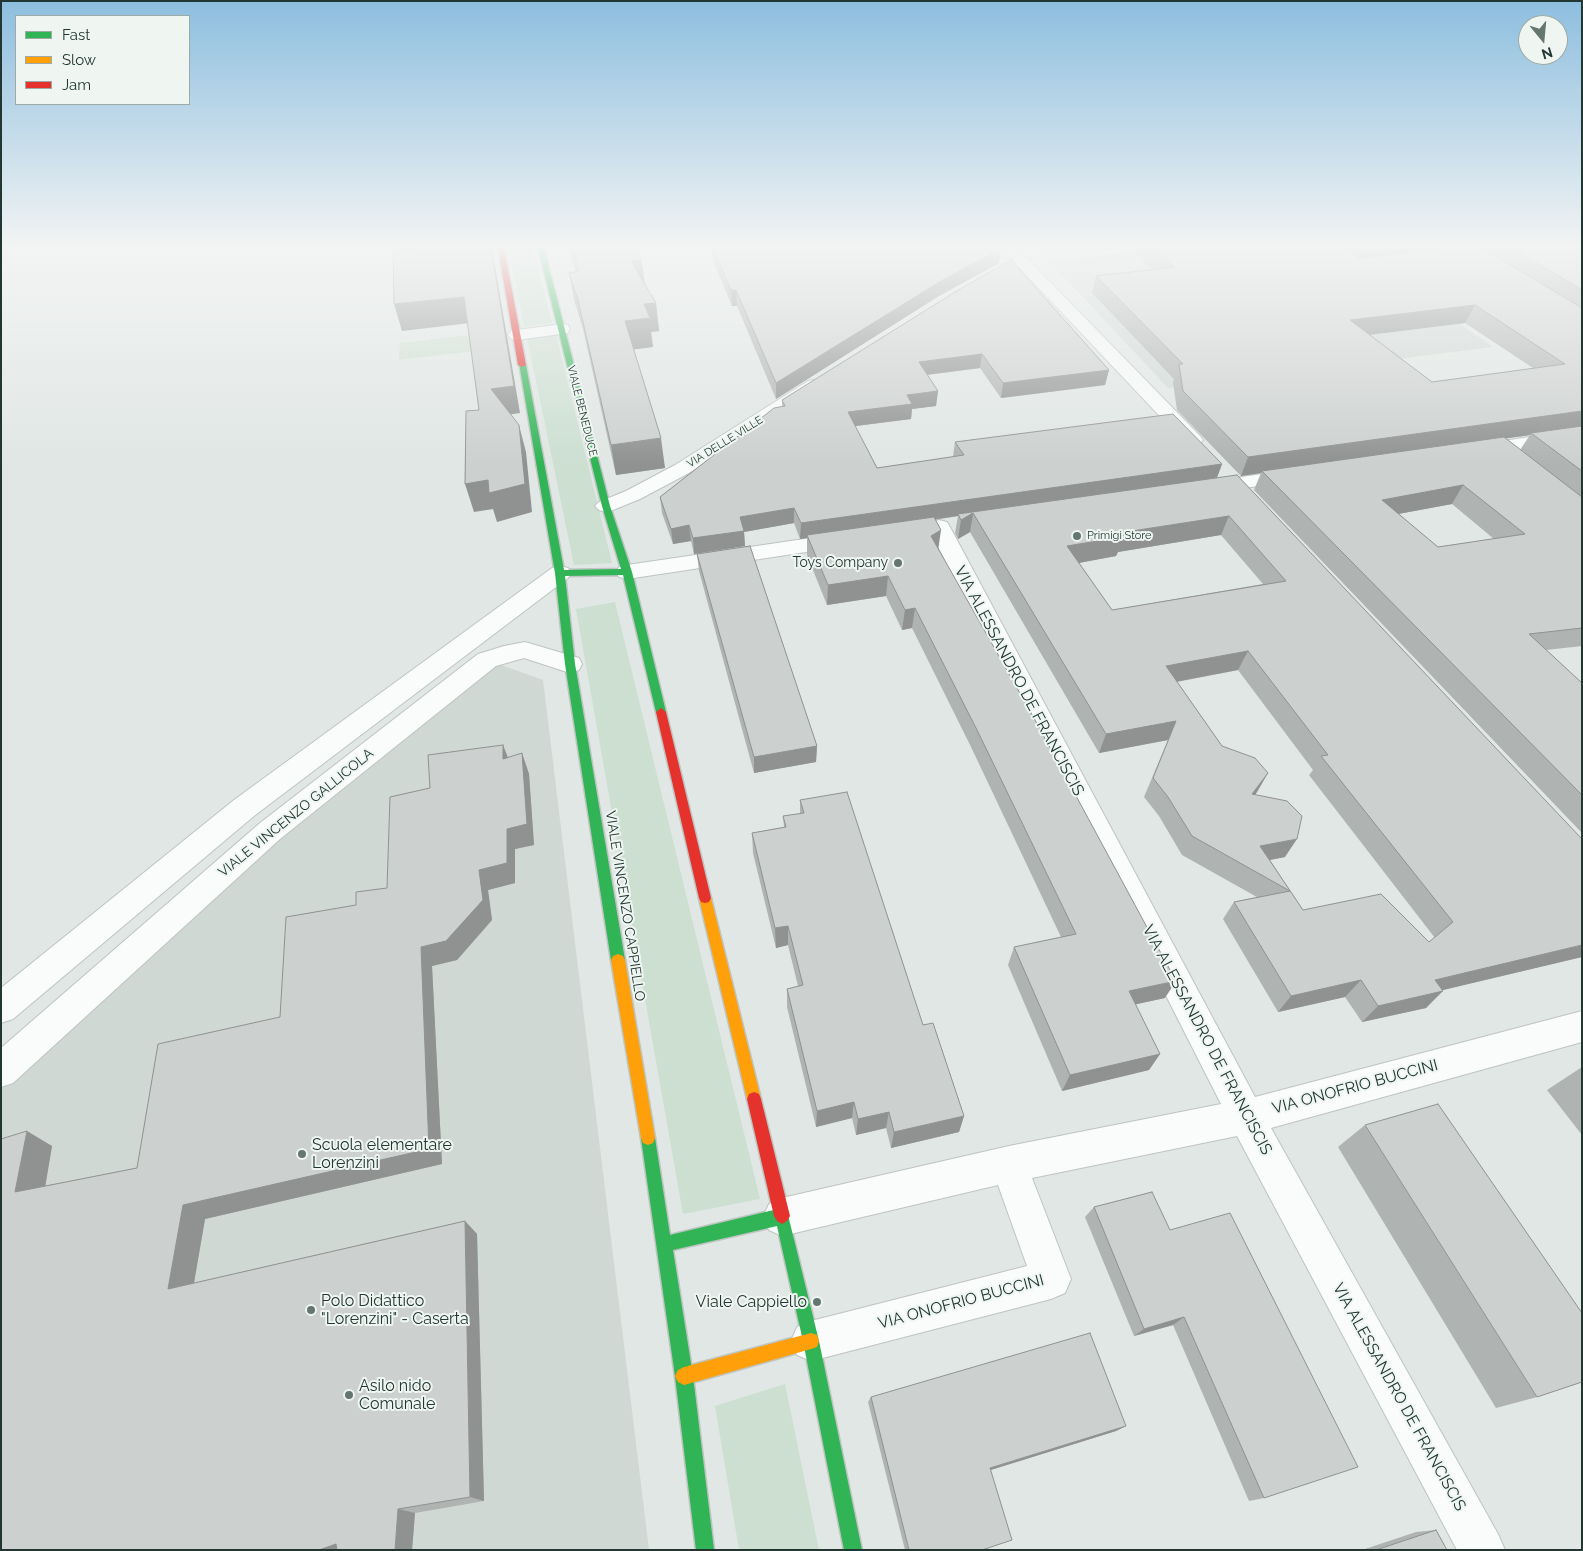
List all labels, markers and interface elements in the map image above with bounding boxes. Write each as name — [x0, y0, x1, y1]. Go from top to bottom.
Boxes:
legend — [15, 15, 190, 105]
north arrow — [1518, 15, 1568, 65]
text: Fast — [62, 26, 90, 44]
text: N — [1540, 44, 1555, 63]
text: Slow — [62, 51, 96, 69]
text: Jam — [62, 76, 91, 94]
street label: VIALE BENEDUCE — [564, 364, 600, 458]
street label: VIA DELLE VILLE — [685, 413, 765, 471]
place label: Primigi Store — [1087, 529, 1151, 543]
marker: Primigi Store — [1071, 530, 1083, 542]
place label: Toys Company — [793, 555, 888, 571]
marker: Toys Company — [892, 557, 904, 569]
street label: VIA ALESSANDRO DE FRANCISCIS — [950, 563, 1088, 799]
street label: VIALE VINCENZO GALLICOLA — [215, 745, 377, 881]
street label: VIALE VINCENZO CAPPIELLO — [602, 809, 648, 1003]
street label: VIA ALESSANDRO DE FRANCISCIS — [1138, 922, 1276, 1158]
street label: VIA ONOFRIO BUCCINI — [1270, 1056, 1440, 1118]
place label: Scuola elementare Lorenzini — [312, 1135, 452, 1173]
marker: Scuola elementare Lorenzini — [296, 1148, 308, 1160]
street label: VIA ONOFRIO BUCCINI — [876, 1271, 1046, 1333]
street label: VIA ALESSANDRO DE FRANCISCIS — [1328, 1280, 1470, 1514]
place label: Polo Didattico "Lorenzini" - Caserta — [321, 1291, 469, 1329]
place label: Viale Cappiello — [696, 1292, 807, 1312]
marker: Viale Cappiello — [811, 1296, 823, 1308]
marker: Polo Didattico "Lorenzini" - Caserta — [305, 1304, 317, 1316]
place label: Asilo nido Comunale — [359, 1376, 435, 1414]
marker: Asilo nido Comunale — [343, 1389, 355, 1401]

